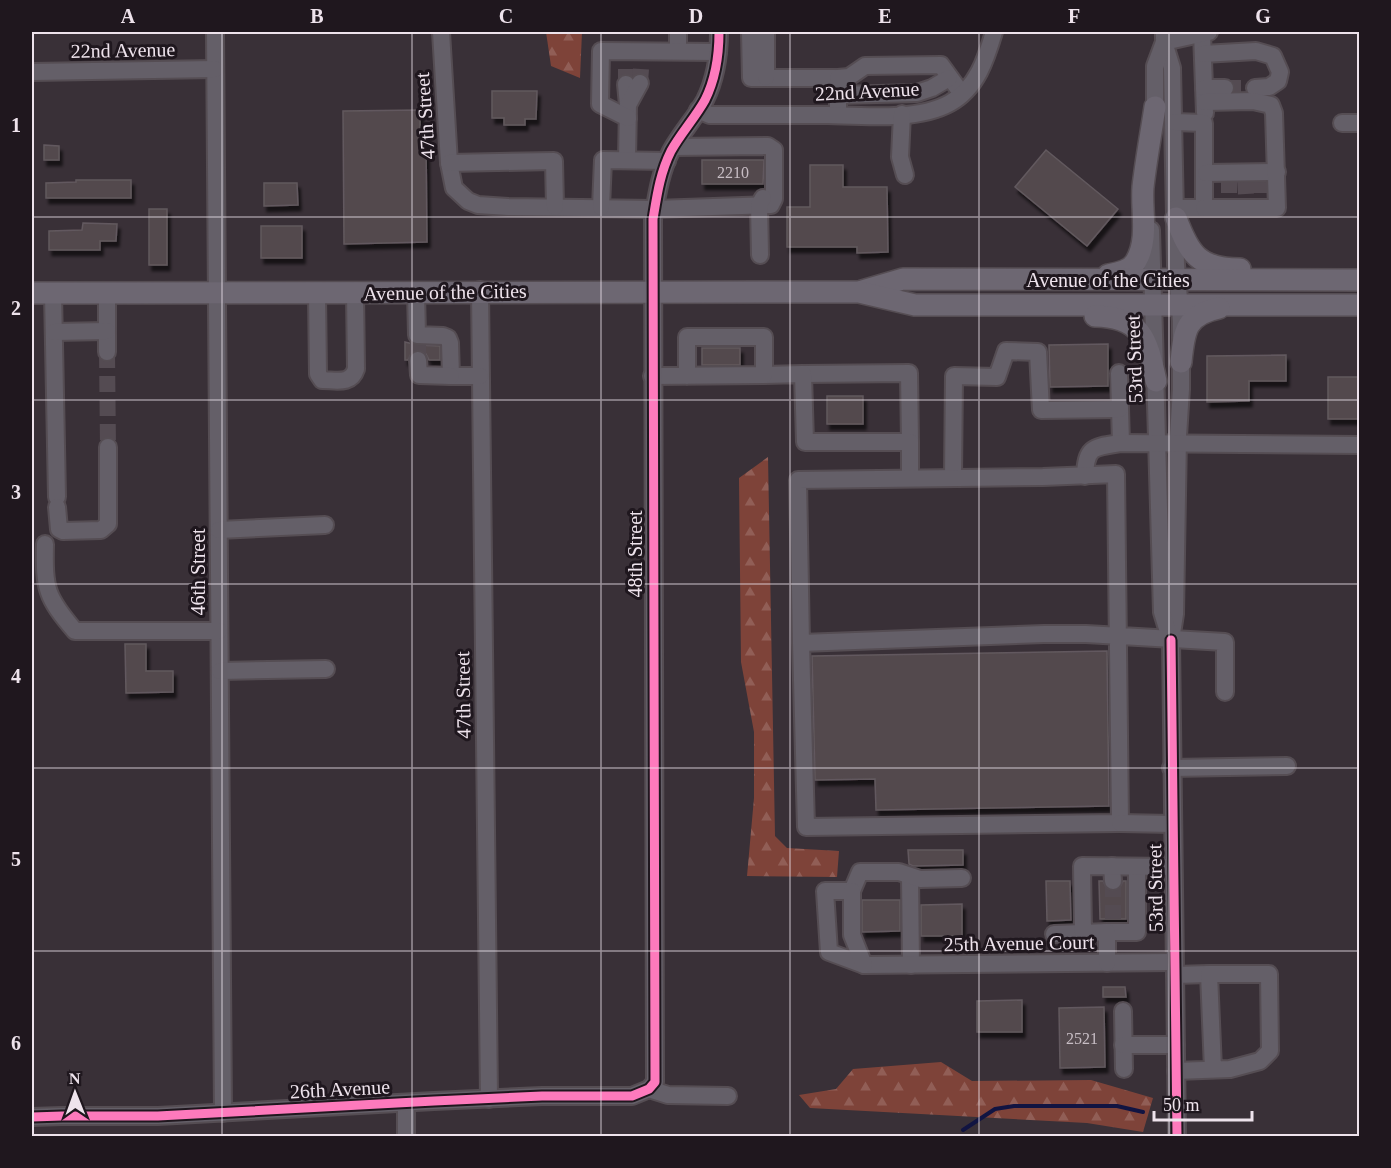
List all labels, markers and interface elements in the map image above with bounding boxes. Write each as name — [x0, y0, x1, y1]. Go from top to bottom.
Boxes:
text: A — [121, 5, 136, 27]
text: B — [310, 5, 324, 27]
text: C — [499, 5, 513, 27]
text: D — [689, 5, 703, 27]
text: E — [878, 5, 892, 27]
text: F — [1068, 5, 1080, 27]
text: G — [1255, 5, 1271, 27]
street label: 22nd Avenue — [71, 38, 176, 62]
street label: 47th Street — [411, 71, 439, 160]
street label: 22nd Avenue — [814, 77, 920, 105]
text: 1 — [11, 114, 21, 136]
house number: 2210 — [717, 164, 749, 181]
street label: Avenue of the Cities — [1026, 269, 1190, 291]
street label: Avenue of the Cities — [363, 280, 527, 304]
text: 2 — [11, 297, 21, 319]
street label: 53rd Street — [1121, 314, 1147, 404]
text: 3 — [11, 481, 21, 503]
street label: 48th Street — [624, 510, 646, 598]
street label: 46th Street — [187, 528, 209, 616]
street label: 47th Street — [451, 651, 475, 739]
text: 4 — [11, 665, 21, 687]
street label: 53rd Street — [1143, 843, 1167, 932]
text: 5 — [11, 848, 21, 870]
street label: 25th Avenue Court — [943, 931, 1095, 955]
house number: 2521 — [1066, 1030, 1098, 1047]
text: 6 — [11, 1032, 21, 1054]
north arrow — [45, 1063, 105, 1123]
text: N — [69, 1070, 81, 1087]
street label: 26th Avenue — [289, 1075, 391, 1103]
scale bar — [1154, 1084, 1252, 1122]
text: 50 m — [1163, 1095, 1200, 1115]

